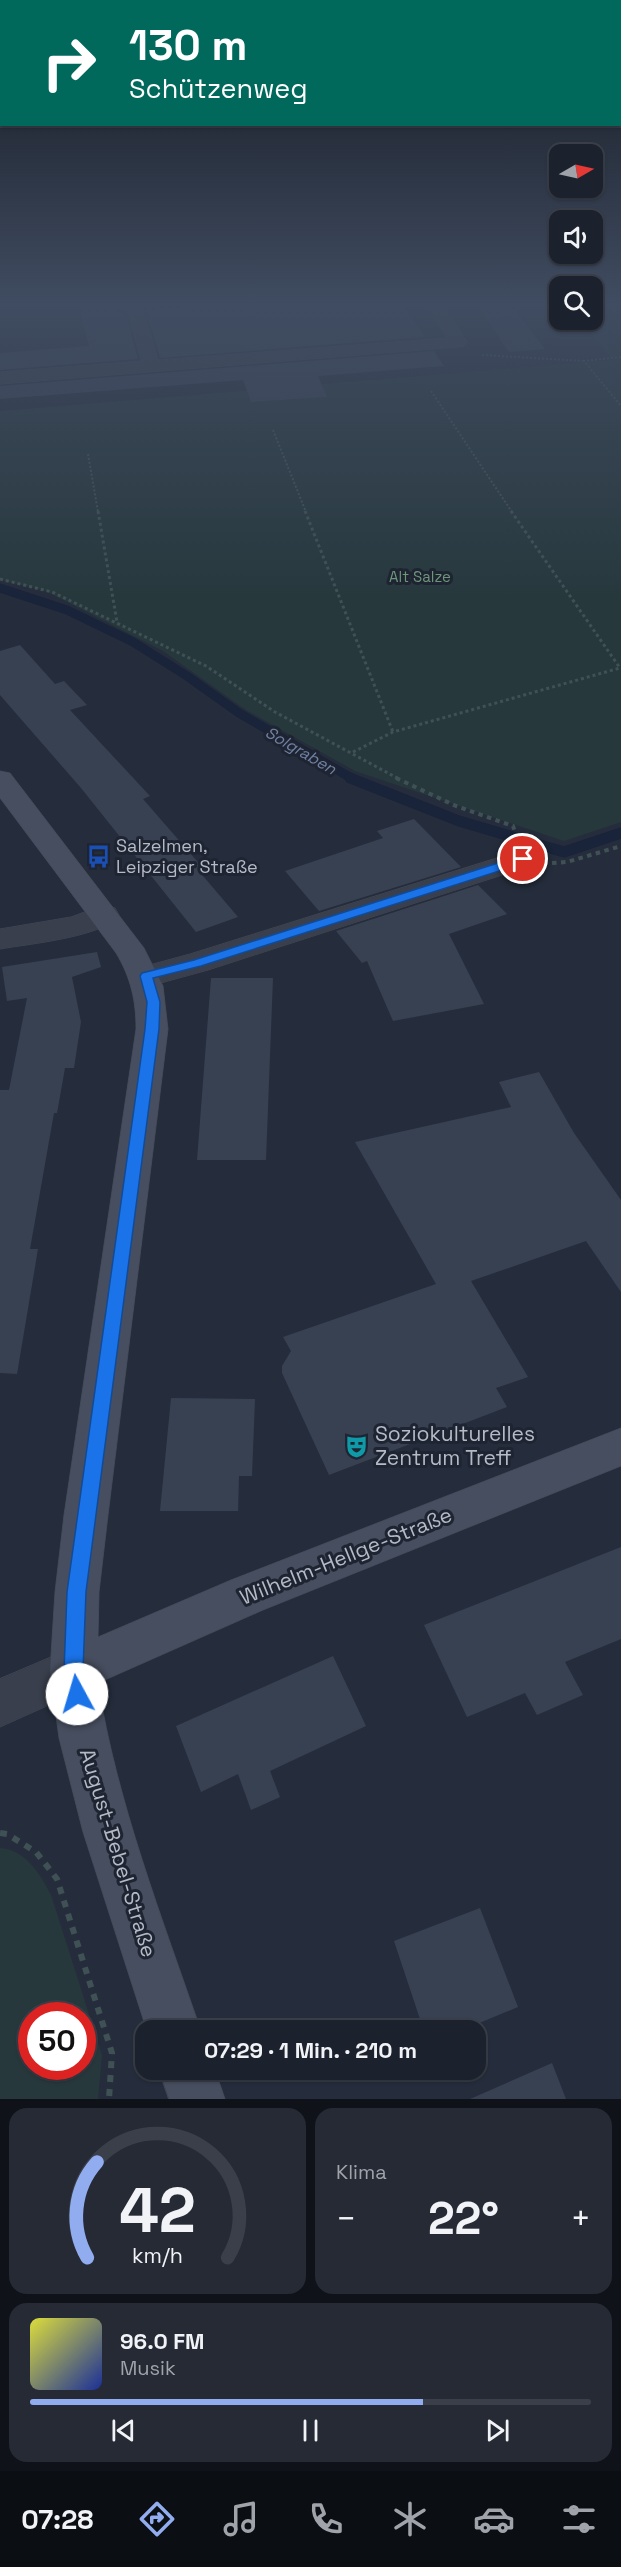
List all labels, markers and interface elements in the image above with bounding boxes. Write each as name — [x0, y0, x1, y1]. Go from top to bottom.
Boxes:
text: 130 m — [129, 19, 247, 72]
icon: right — [30, 24, 108, 102]
text: Schützenweg — [129, 71, 308, 106]
north arrow — [549, 144, 603, 198]
map controls — [549, 144, 603, 330]
button: sound — [549, 210, 603, 264]
button: search — [549, 276, 603, 330]
park label: Alt Salze — [389, 567, 451, 586]
water label: Solgraben — [262, 722, 341, 780]
pin — [497, 833, 548, 884]
place label: Salzelmen, Leipziger Straße — [116, 834, 258, 878]
icon: arrive — [506, 842, 539, 875]
bus stop icon: Salzelmen, Leipziger Straße — [85, 843, 111, 869]
place label: Soziokulturelles Zentrum Treff — [375, 1420, 535, 1471]
theatre icon: Soziokulturelles Zentrum Treff — [344, 1433, 370, 1459]
street label: Wilhelm-Hellge-Straße — [236, 1501, 456, 1610]
position arrow — [45, 1662, 109, 1726]
street label: August-Bebel-Straße — [74, 1745, 163, 1961]
speed limit sign: 50 — [18, 2002, 96, 2080]
text: 07:29 · 1 Min. · 210 m — [204, 2036, 417, 2064]
text: Klima — [336, 2159, 387, 2185]
text: 42 — [119, 2171, 196, 2250]
text: 22° — [428, 2190, 499, 2247]
text: − — [336, 2198, 356, 2240]
text: + — [571, 2198, 591, 2240]
text: km/h — [132, 2242, 183, 2269]
text: 96.0 FM — [120, 2327, 204, 2355]
text: Musik — [120, 2355, 176, 2381]
icon: previous — [107, 2414, 140, 2447]
icon: pause — [294, 2414, 327, 2447]
icon: next — [481, 2414, 514, 2447]
icon: directions — [136, 2498, 178, 2540]
icon: music — [220, 2498, 262, 2540]
icon: phone — [305, 2498, 347, 2540]
icon: climate — [389, 2498, 431, 2540]
icon: car — [473, 2498, 515, 2540]
icon: filters — [558, 2498, 600, 2540]
text: 07:28 — [21, 2502, 93, 2537]

